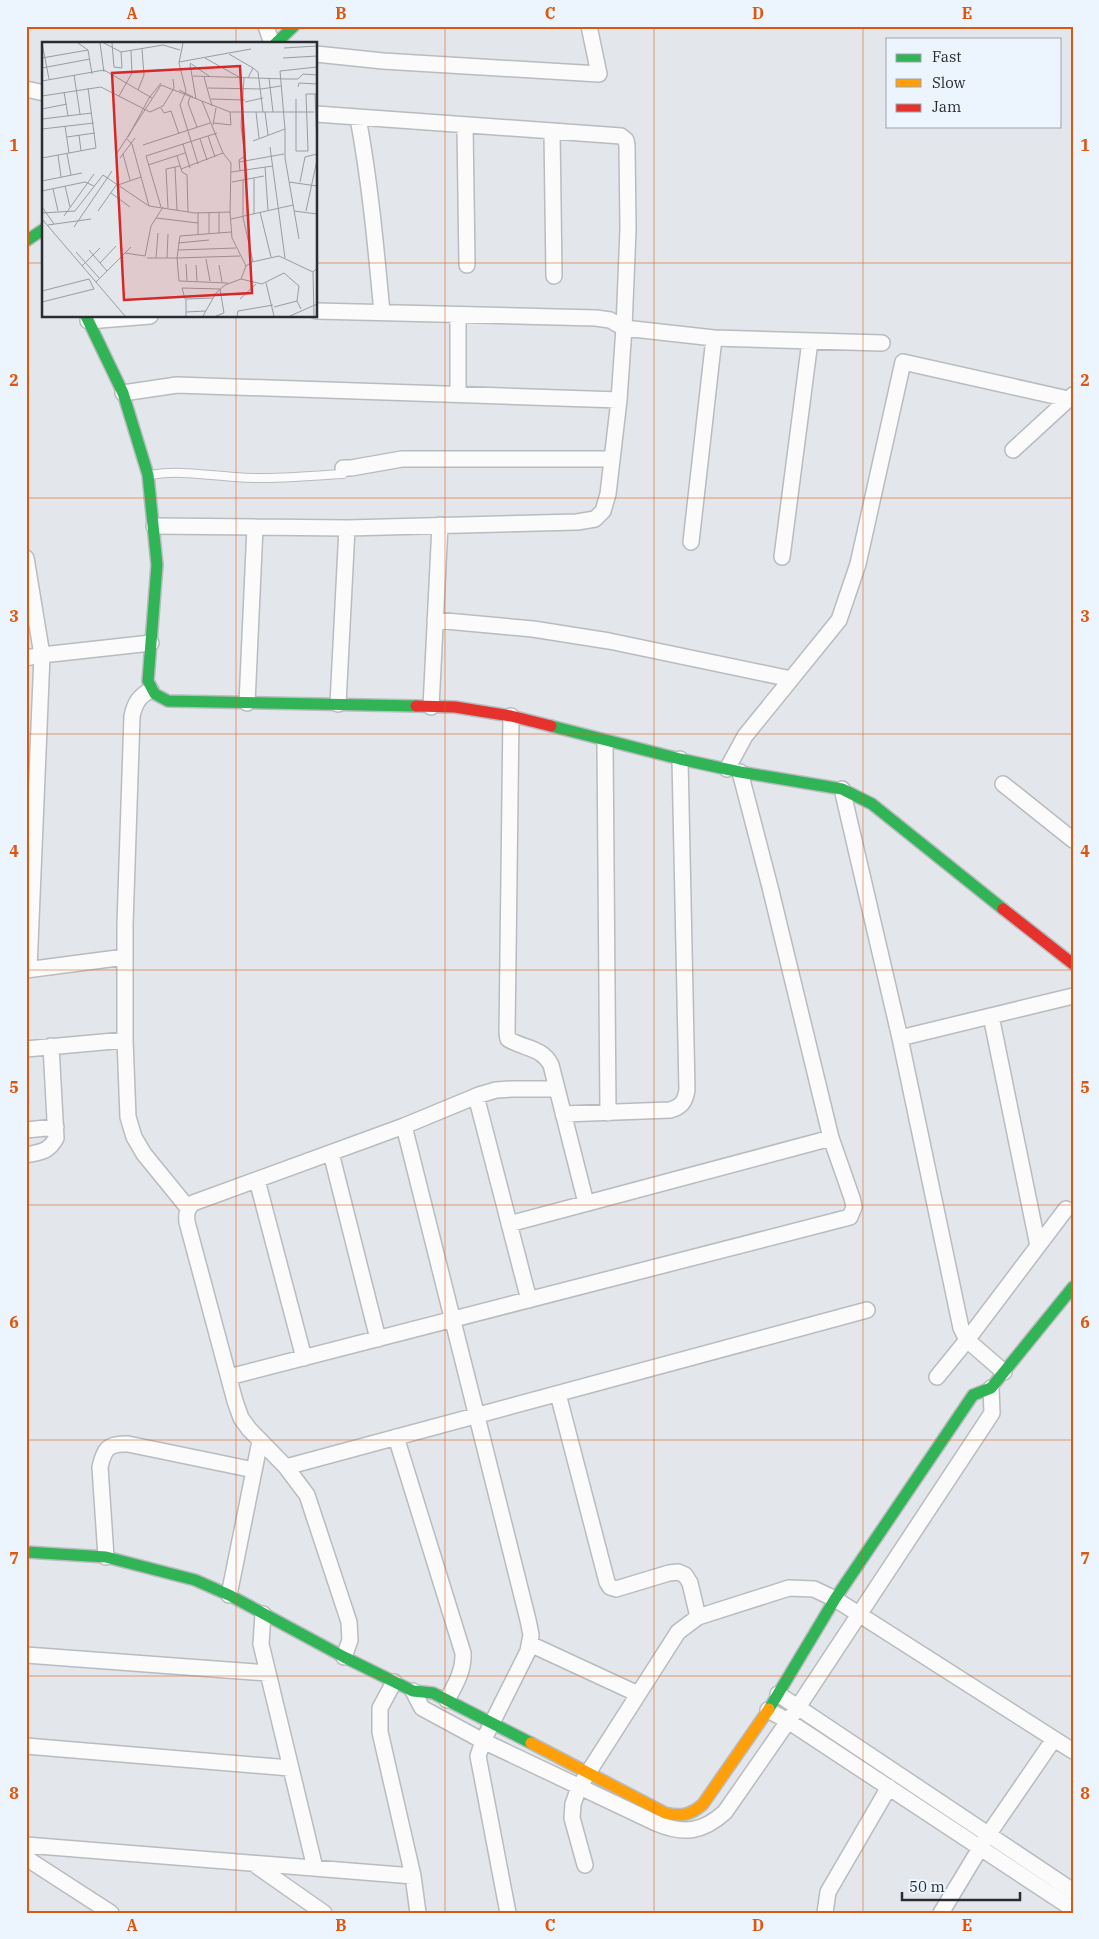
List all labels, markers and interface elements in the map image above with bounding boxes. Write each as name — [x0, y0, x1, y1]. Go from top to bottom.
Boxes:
text: A — [126, 3, 138, 23]
text: B — [335, 3, 347, 23]
text: C — [545, 3, 555, 23]
text: D — [752, 3, 764, 23]
text: E — [962, 3, 972, 23]
legend — [886, 38, 1062, 128]
inset map — [42, 42, 318, 318]
text: Fast — [932, 47, 962, 66]
text: Slow — [932, 73, 966, 92]
text: Jam — [932, 97, 961, 116]
text: 1 — [9, 135, 19, 155]
text: 1 — [1080, 135, 1090, 155]
text: 2 — [9, 370, 19, 390]
text: 2 — [1080, 370, 1090, 390]
text: 3 — [9, 606, 19, 626]
text: 3 — [1080, 606, 1090, 626]
text: 4 — [9, 841, 19, 861]
text: 4 — [1080, 841, 1090, 861]
text: 5 — [9, 1077, 19, 1097]
text: 5 — [1080, 1077, 1090, 1097]
text: 6 — [9, 1312, 19, 1332]
text: 6 — [1080, 1312, 1090, 1332]
text: 7 — [9, 1548, 19, 1568]
text: 7 — [1080, 1548, 1090, 1568]
text: 8 — [9, 1783, 19, 1803]
text: 8 — [1080, 1783, 1090, 1803]
scale bar — [902, 1869, 1019, 1901]
text: 50 m — [909, 1877, 945, 1896]
text: A — [126, 1915, 138, 1935]
text: B — [335, 1915, 347, 1935]
text: C — [545, 1915, 555, 1935]
text: D — [752, 1915, 764, 1935]
text: E — [962, 1915, 972, 1935]

